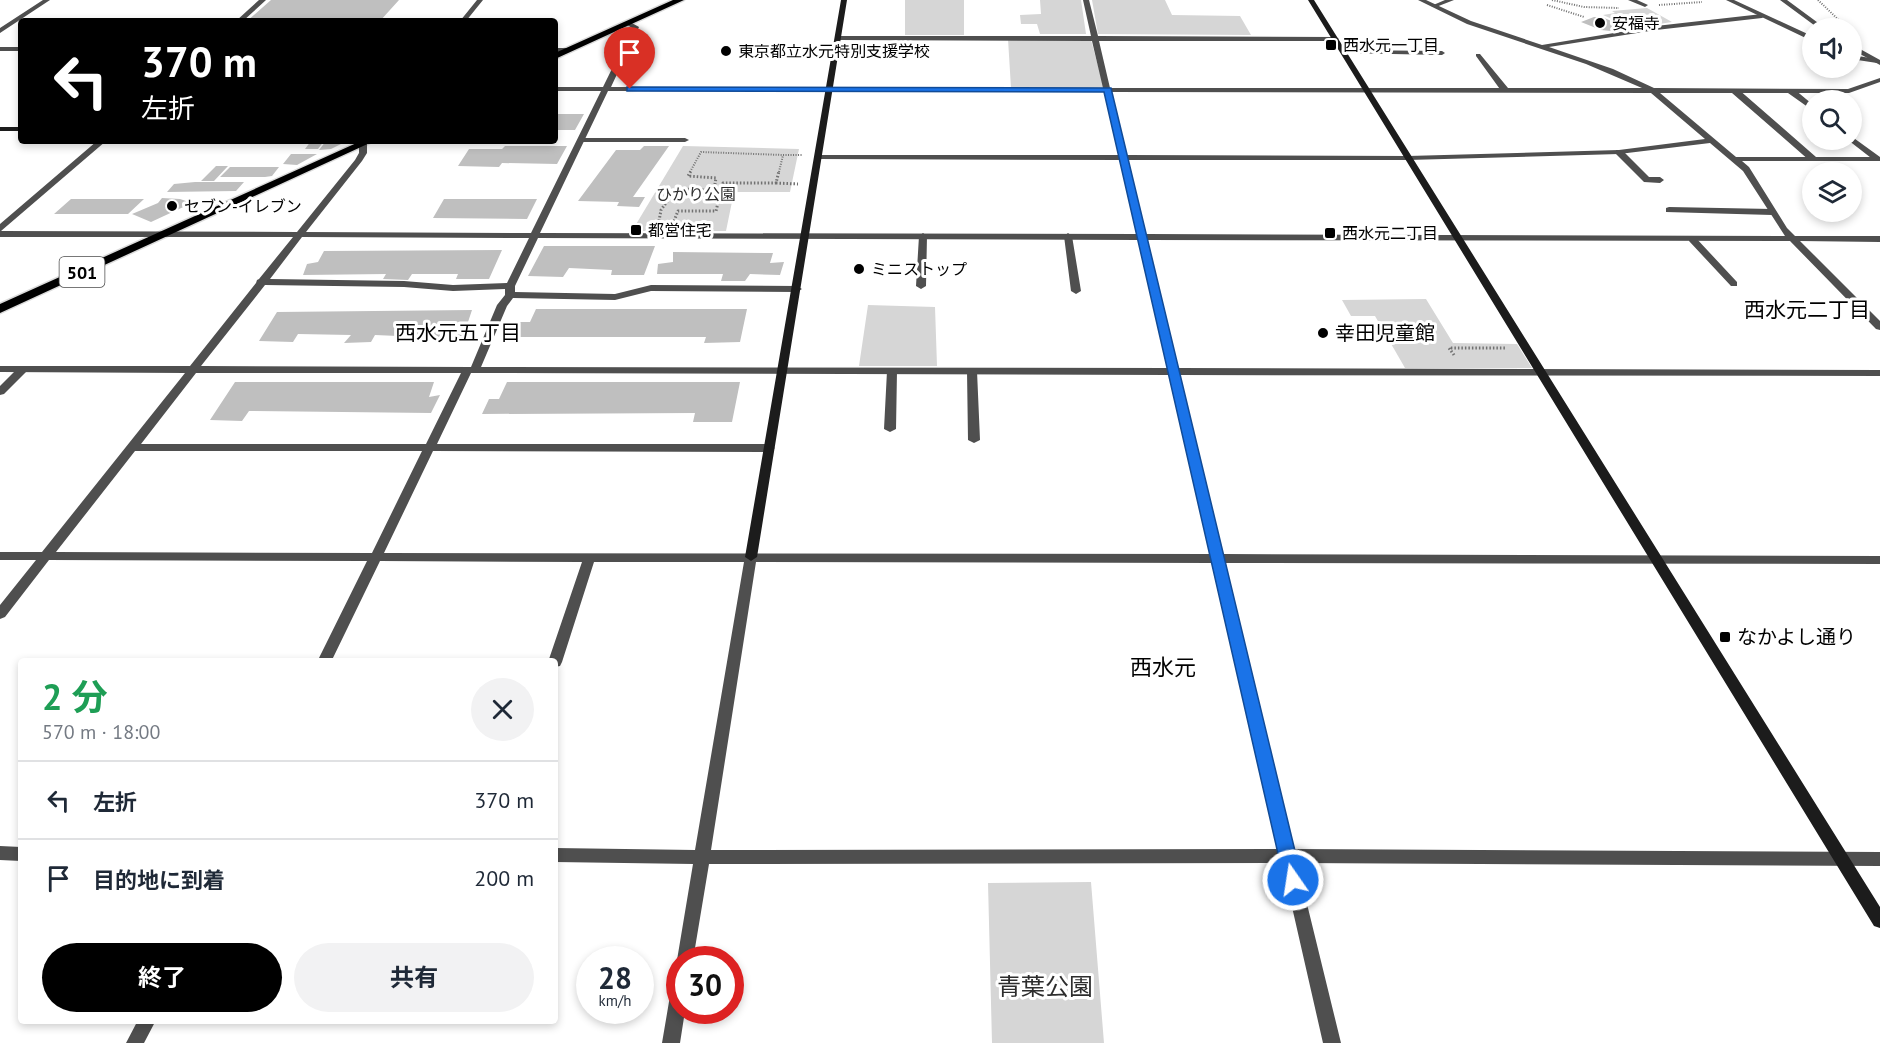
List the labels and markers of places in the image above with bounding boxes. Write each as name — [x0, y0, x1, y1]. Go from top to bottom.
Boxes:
place label: 安福寺 — [1612, 13, 1660, 33]
marker: 安福寺 — [1593, 16, 1607, 30]
pin — [604, 27, 655, 89]
place label: 西水元一丁目 — [1343, 35, 1439, 55]
marker: 西水元一丁目 — [1324, 38, 1338, 52]
place label: 東京都立水元特別支援学校 — [738, 41, 930, 61]
marker: 東京都立水元特別支援学校 — [719, 44, 733, 58]
place label: セブン-イレブン — [184, 196, 302, 216]
marker: セブン-イレブン — [165, 199, 179, 213]
place label: 都営住宅 — [648, 220, 712, 240]
marker: 都営住宅 — [629, 223, 643, 237]
place label: 西水元二丁目 — [1342, 223, 1438, 243]
marker: 西水元二丁目 — [1323, 226, 1337, 240]
place label: ミニストップ — [871, 259, 967, 279]
marker: ミニストップ — [852, 262, 866, 276]
place label: 幸田児童館 — [1335, 320, 1435, 346]
marker: 幸田児童館 — [1316, 326, 1330, 340]
place label: なかよし通り — [1737, 624, 1856, 650]
marker: なかよし通り — [1718, 630, 1732, 644]

